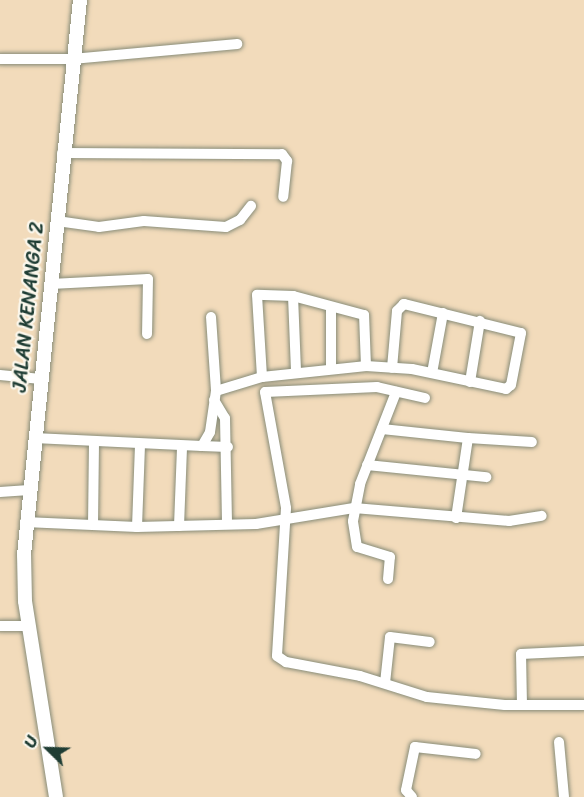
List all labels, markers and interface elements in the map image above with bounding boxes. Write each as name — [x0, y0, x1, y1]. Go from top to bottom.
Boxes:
street label: JALAN KENANGA 2 — [7, 221, 49, 393]
north arrow — [18, 719, 78, 779]
text: U — [16, 731, 46, 752]

